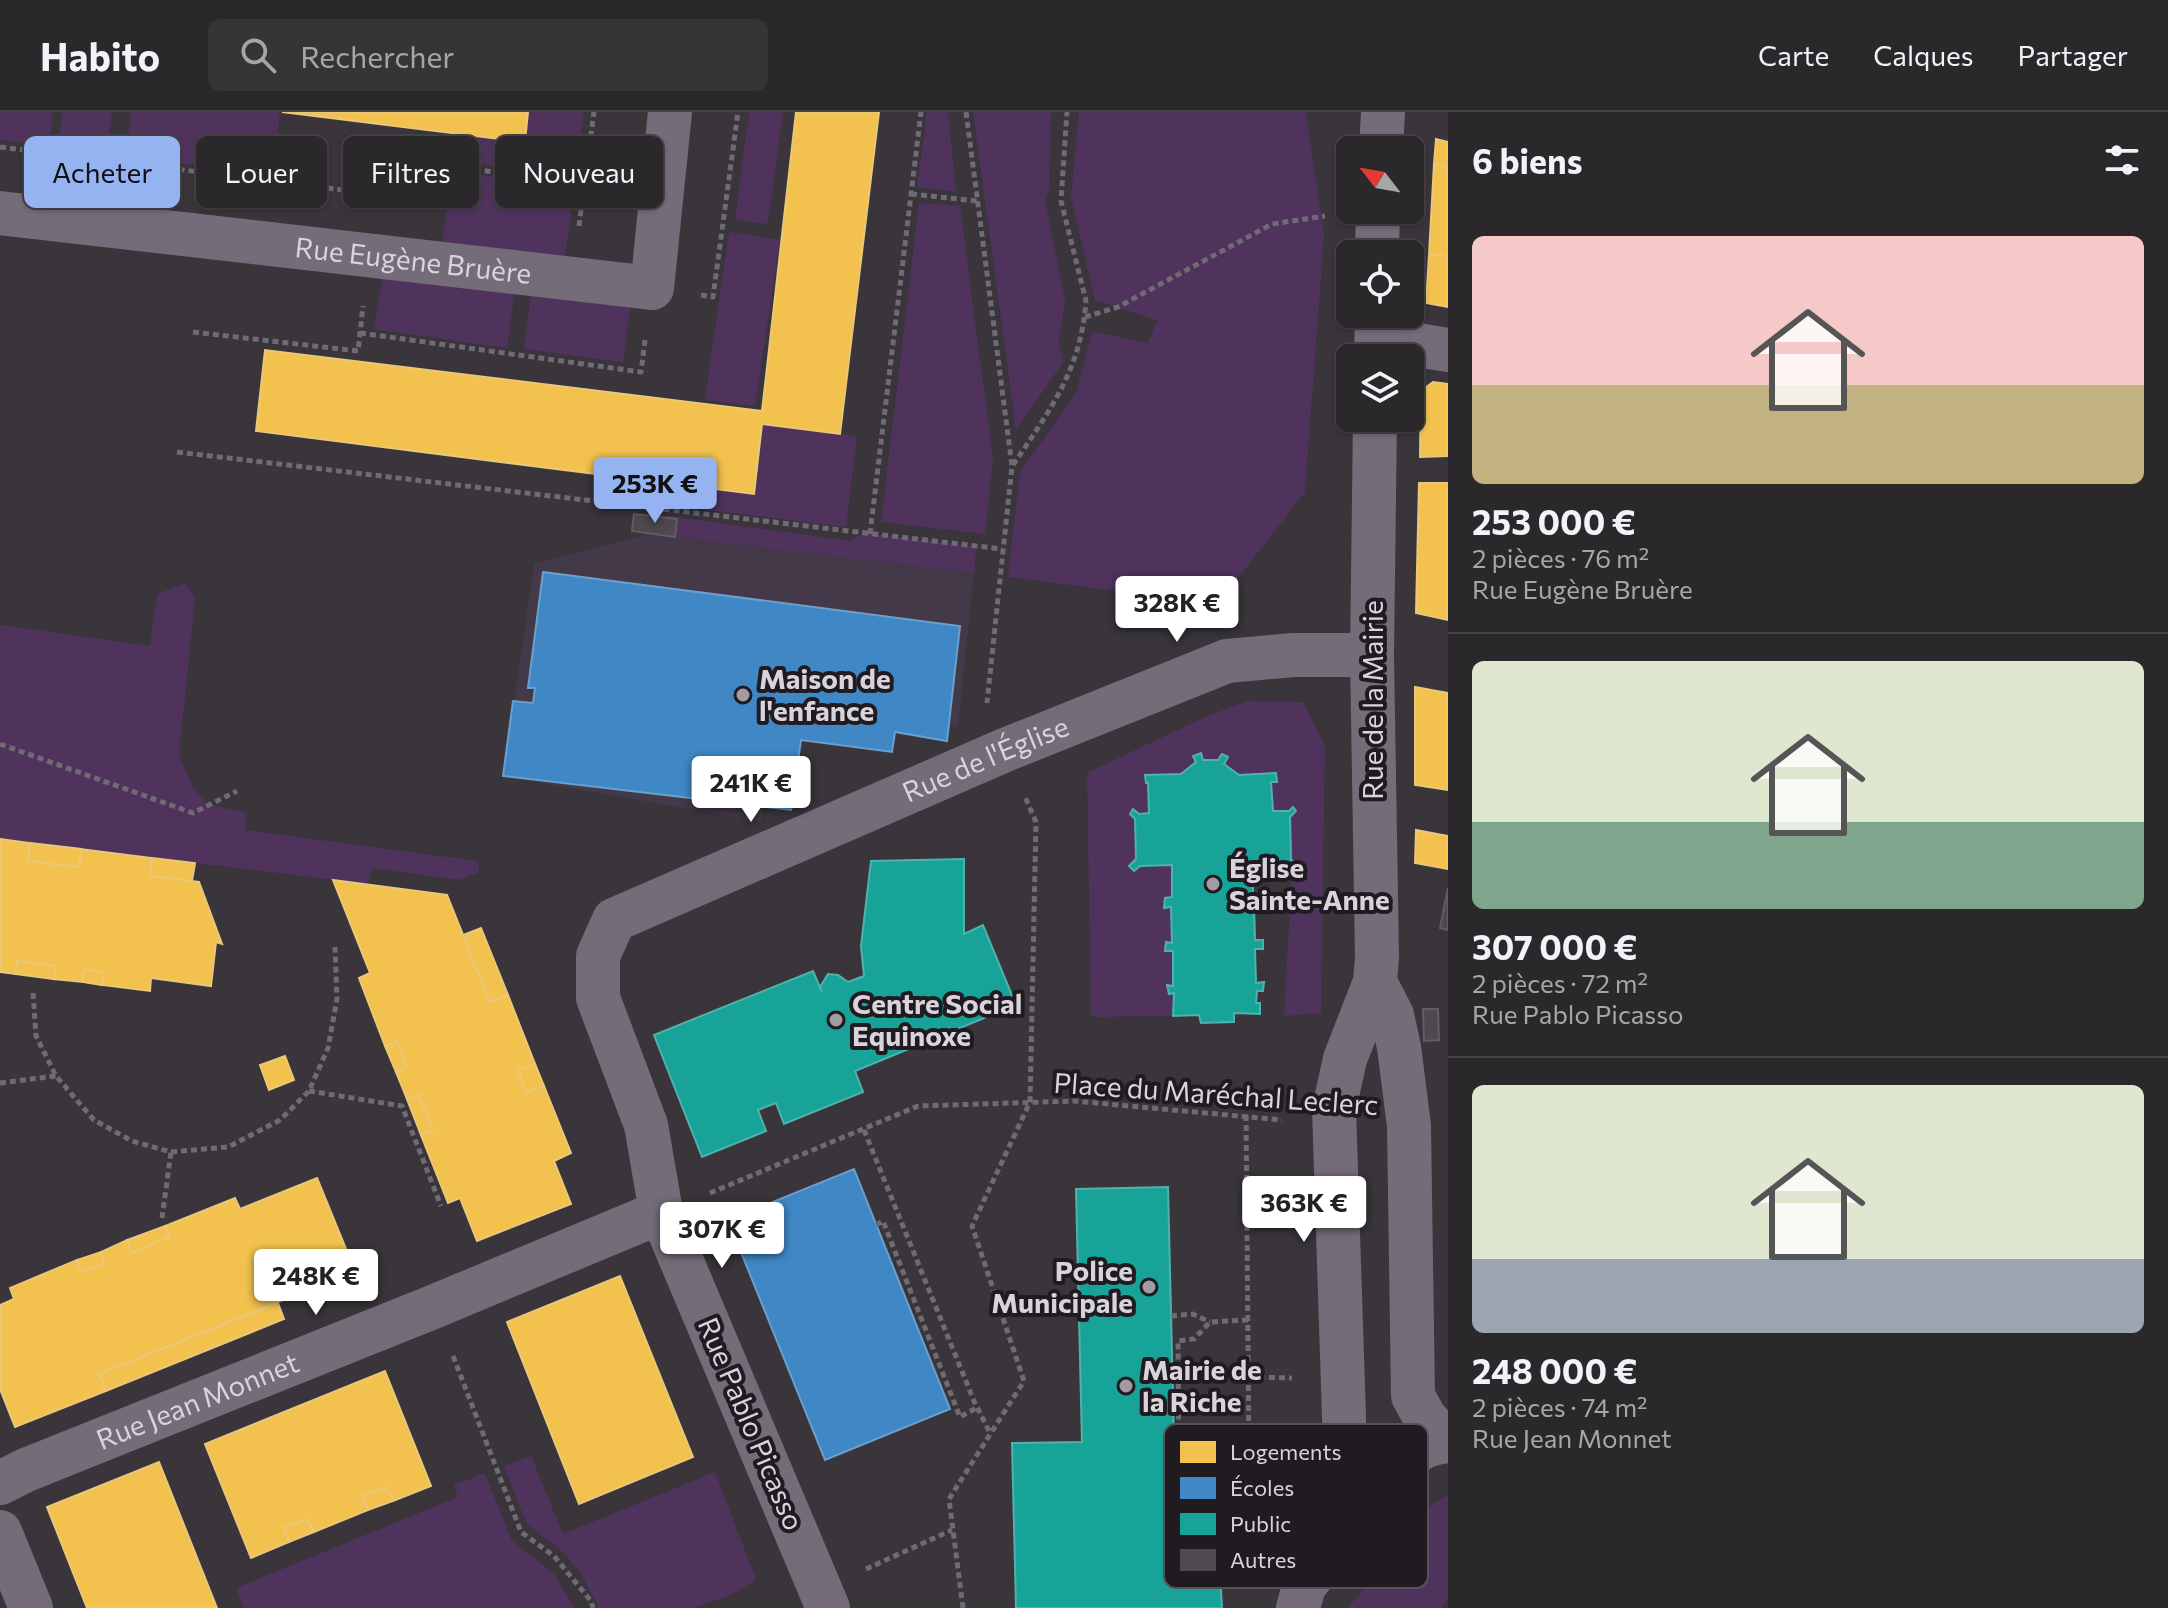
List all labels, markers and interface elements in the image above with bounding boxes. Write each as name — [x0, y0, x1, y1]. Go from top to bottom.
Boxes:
search box — [208, 19, 768, 91]
text: Habito — [40, 32, 160, 79]
icon: search — [236, 33, 280, 77]
text: Rechercher — [300, 37, 454, 74]
text: Carte — [1758, 38, 1829, 72]
text: Calques — [1873, 38, 1974, 72]
text: Partager — [2018, 38, 2128, 72]
chip: Acheter — [24, 136, 180, 208]
chip: Louer — [196, 136, 327, 208]
chip: Filtres — [343, 136, 479, 208]
chip: Nouveau — [495, 136, 663, 208]
north arrow — [1336, 136, 1424, 224]
map controls — [1336, 136, 1424, 432]
icon: filters — [2100, 138, 2144, 182]
text: 6 biens — [1472, 139, 1582, 181]
street label: Rue Eugène Bruère — [293, 229, 533, 290]
button: locate — [1336, 240, 1424, 328]
icon: home — [1736, 288, 1880, 432]
button: layers — [1336, 344, 1424, 432]
pin: 253K € — [590, 457, 720, 525]
text: 253K € — [612, 467, 698, 498]
text: 253 000 € — [1472, 500, 1636, 542]
text: 2 pièces · 76 m² — [1472, 542, 1649, 573]
text: Rue Eugène Bruère — [1472, 573, 1693, 604]
pin: 328K € — [1112, 576, 1242, 644]
text: 328K € — [1133, 586, 1221, 617]
street label: Rue de la Mairie — [1355, 600, 1389, 800]
place label: Maison de l'enfance — [759, 661, 891, 727]
marker: Maison de l'enfance — [734, 686, 752, 704]
street label: Rue de l'Église — [897, 708, 1073, 809]
icon: home — [1736, 713, 1880, 857]
pin: 241K € — [686, 756, 816, 824]
text: 241K € — [710, 766, 792, 797]
place label: Église Sainte-Anne — [1229, 850, 1390, 916]
marker: Église Sainte-Anne — [1204, 875, 1222, 893]
text: 307 000 € — [1472, 925, 1637, 967]
text: 2 pièces · 72 m² — [1472, 967, 1648, 998]
place label: Centre Social Equinoxe — [852, 986, 1022, 1052]
text: Rue Pablo Picasso — [1472, 998, 1684, 1029]
marker: Centre Social Equinoxe — [827, 1011, 845, 1029]
street label: Place du Maréchal Leclerc — [1053, 1065, 1379, 1121]
icon: home — [1736, 1137, 1880, 1281]
pin: 363K € — [1239, 1176, 1369, 1244]
text: 363K € — [1260, 1186, 1348, 1217]
pin: 307K € — [657, 1202, 787, 1270]
text: 307K € — [678, 1212, 766, 1243]
pin: 248K € — [251, 1249, 381, 1317]
place label: Police Municipale — [991, 1253, 1133, 1319]
text: 248K € — [272, 1259, 360, 1290]
marker: Police Municipale — [1140, 1278, 1158, 1296]
street label: Rue Pablo Picasso — [692, 1312, 812, 1535]
street label: Rue Jean Monnet — [91, 1345, 303, 1456]
text: 248 000 € — [1472, 1349, 1637, 1391]
place label: Mairie de la Riche — [1142, 1352, 1262, 1418]
marker: Mairie de la Riche — [1117, 1377, 1135, 1395]
text: 2 pièces · 74 m² — [1472, 1391, 1648, 1422]
text: Rue Jean Monnet — [1472, 1422, 1672, 1453]
legend — [1164, 1424, 1428, 1588]
text: Logements — [1230, 1438, 1341, 1465]
text: Écoles — [1230, 1474, 1294, 1501]
text: Public — [1230, 1510, 1291, 1537]
text: Autres — [1230, 1546, 1296, 1573]

